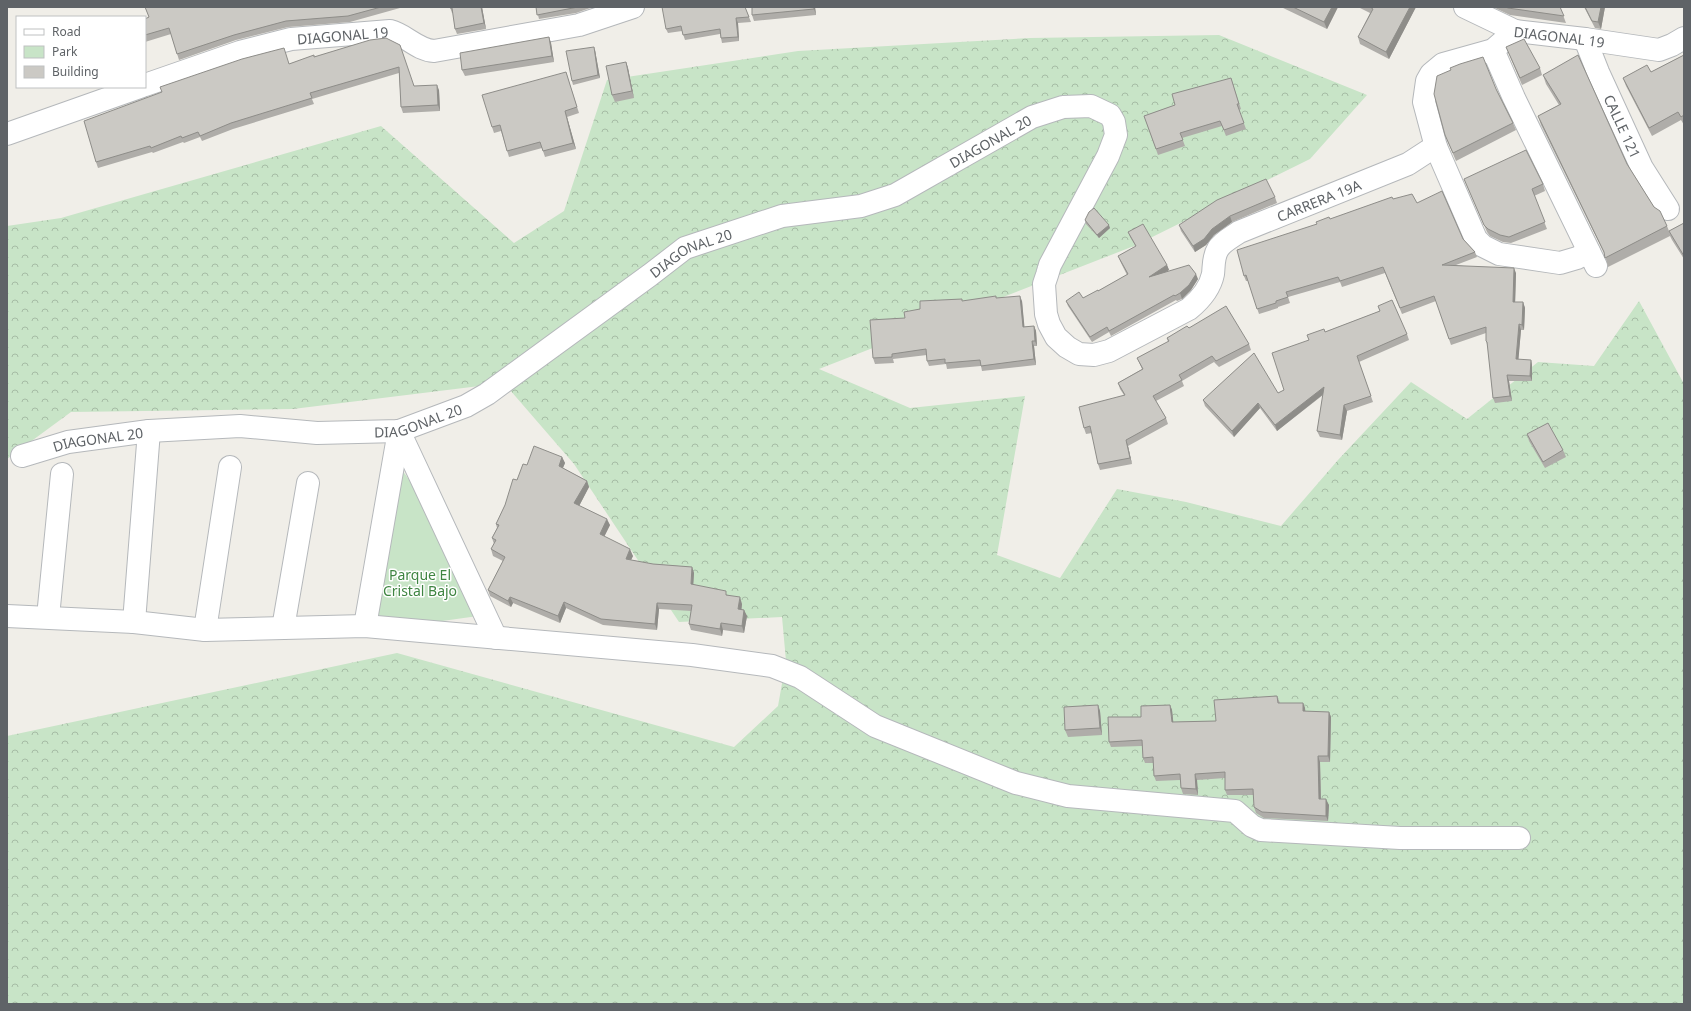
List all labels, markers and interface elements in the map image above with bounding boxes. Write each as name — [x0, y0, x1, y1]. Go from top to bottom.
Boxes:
legend — [16, 16, 146, 88]
street label: DIAGONAL 19 — [1513, 21, 1606, 51]
street label: DIAGONAL 19 — [296, 22, 389, 48]
text: Road — [52, 23, 81, 40]
text: Park — [52, 43, 78, 60]
text: Building — [52, 63, 99, 80]
street label: CALLE 121 — [1600, 91, 1646, 161]
street label: DIAGONAL 20 — [946, 110, 1035, 172]
street label: CARRERA 19A — [1274, 174, 1364, 225]
street label: DIAGONAL 20 — [645, 224, 734, 282]
street label: DIAGONAL 20 — [374, 399, 465, 441]
street label: DIAGONAL 20 — [50, 422, 144, 456]
park label: Parque El Cristal Bajo — [383, 565, 457, 600]

